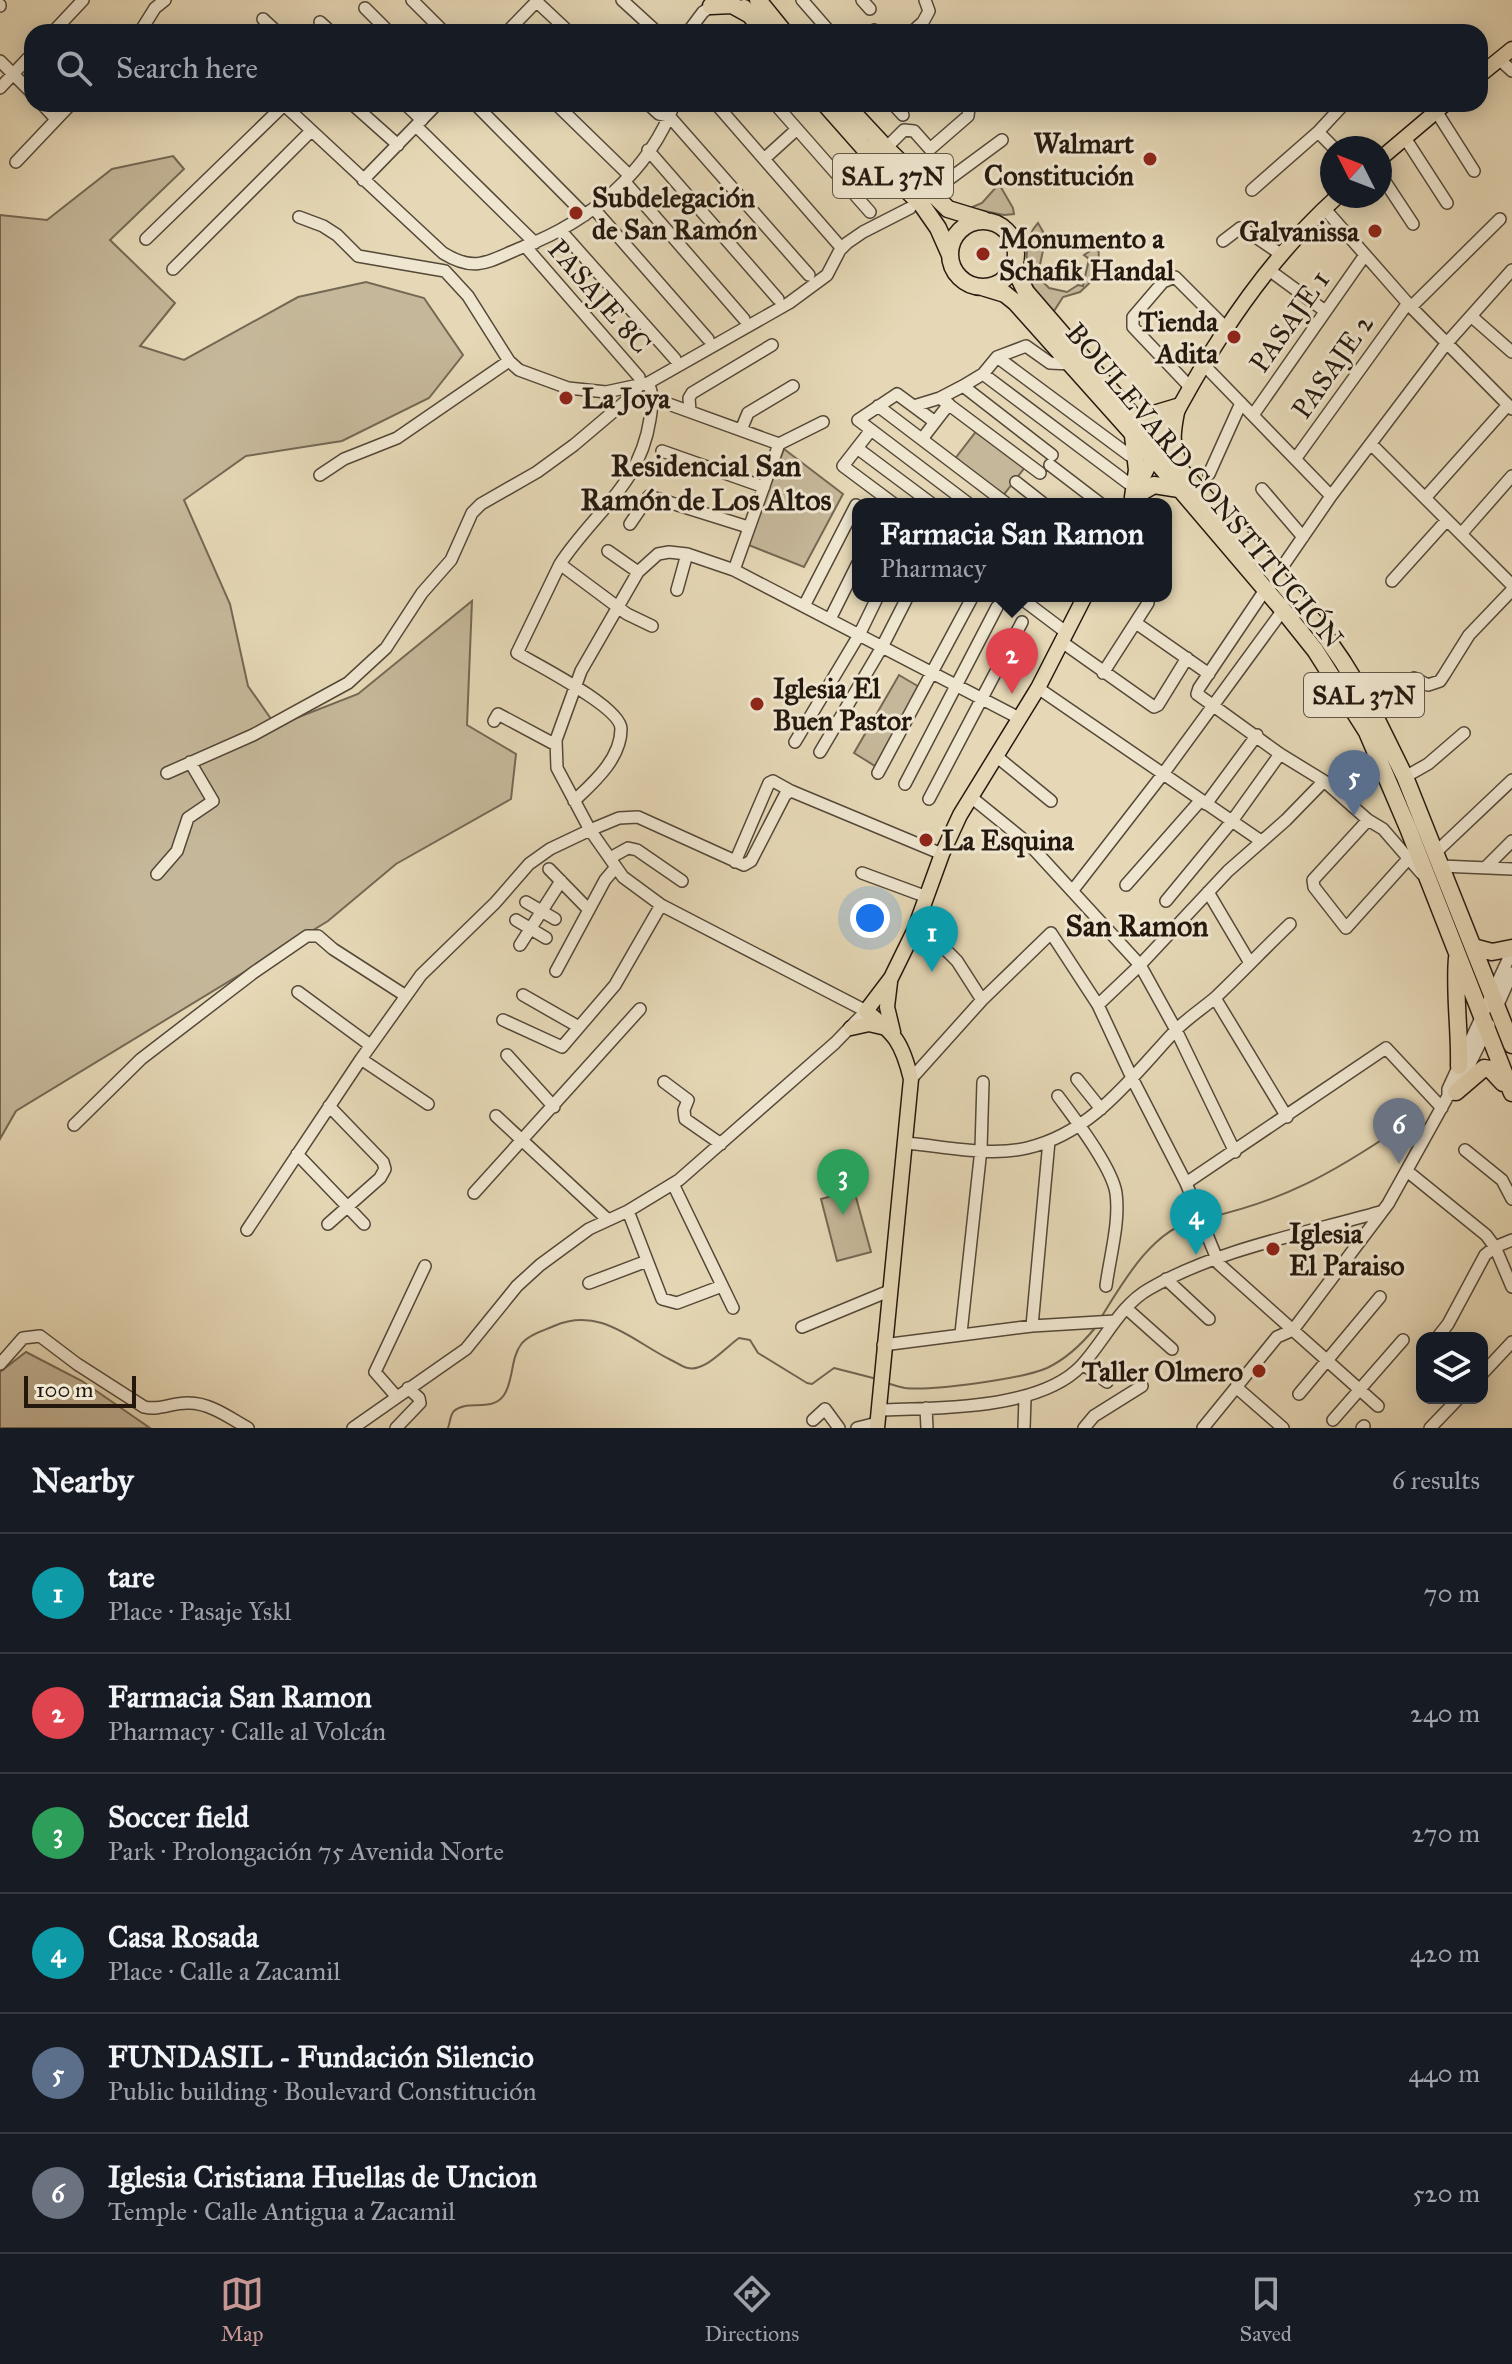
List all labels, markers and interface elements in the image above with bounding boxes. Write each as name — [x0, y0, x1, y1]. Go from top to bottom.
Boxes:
search box — [24, 24, 1488, 112]
icon: search — [52, 46, 96, 90]
text: Search here — [116, 50, 258, 86]
place label: Walmart Constitución — [984, 126, 1134, 193]
north arrow — [1320, 136, 1392, 208]
marker: Walmart Constitución — [1141, 150, 1159, 168]
road number: SAL 37N — [833, 154, 953, 198]
place label: Subdelegación de San Ramón — [592, 180, 757, 247]
marker: Subdelegación de San Ramón — [567, 204, 585, 222]
place label: Galvanissa — [1239, 214, 1360, 249]
place label: Monumento a Schafik Handal — [999, 221, 1175, 288]
marker: Galvanissa — [1366, 222, 1384, 240]
street label: PASAJE 8C — [541, 232, 659, 361]
marker: Monumento a Schafik Handal — [974, 245, 992, 263]
street label: PASAJE 1 — [1242, 263, 1337, 379]
place label: Tienda Adita — [1139, 304, 1219, 371]
street label: PASAJE 2 — [1284, 307, 1381, 425]
street label: BOULEVARD CONSTITUCIÓN — [1058, 316, 1351, 655]
marker: Tienda Adita — [1225, 328, 1243, 346]
place label: La Joya — [582, 381, 671, 416]
marker: La Joya — [557, 389, 575, 407]
district label: Residencial San Ramón de Los Altos — [581, 448, 832, 518]
popup — [852, 498, 1172, 602]
text: Farmacia San Ramon — [880, 516, 1144, 552]
text: Pharmacy — [880, 552, 986, 584]
pin: 2 — [986, 628, 1038, 694]
place label: Iglesia El Buen Pastor — [773, 671, 912, 738]
road number: SAL 37N — [1304, 673, 1424, 717]
marker: Iglesia El Buen Pastor — [748, 695, 766, 713]
pin: 5 — [1328, 750, 1380, 816]
place label: La Esquina — [942, 823, 1075, 858]
marker: La Esquina — [917, 831, 935, 849]
your location — [850, 898, 890, 938]
pin: 1 — [906, 906, 958, 972]
district label: San Ramon — [1065, 908, 1209, 944]
pin: 6 — [1373, 1098, 1425, 1164]
pin: 3 — [817, 1149, 869, 1215]
pin: 4 — [1170, 1189, 1222, 1255]
place label: Iglesia El Paraiso — [1289, 1216, 1405, 1283]
marker: Iglesia El Paraiso — [1264, 1240, 1282, 1258]
map controls — [1416, 1332, 1488, 1404]
button: layers — [1416, 1332, 1488, 1404]
place label: Taller Olmero — [1082, 1354, 1243, 1389]
marker: Taller Olmero — [1250, 1362, 1268, 1380]
scale bar — [24, 1372, 136, 1408]
text: 100 m — [36, 1376, 93, 1403]
text: Nearby — [32, 1460, 134, 1501]
text: 6 results — [1392, 1464, 1480, 1496]
text: tare — [108, 1559, 155, 1595]
text: 1 — [53, 1577, 63, 1609]
text: 70 m — [1424, 1577, 1480, 1609]
text: Place · Pasaje Yskl — [108, 1595, 291, 1627]
text: Farmacia San Ramon — [108, 1679, 372, 1715]
text: 2 — [52, 1697, 64, 1729]
text: 240 m — [1410, 1697, 1480, 1729]
text: Pharmacy · Calle al Volcán — [108, 1715, 386, 1747]
text: Soccer field — [108, 1799, 249, 1835]
text: 3 — [53, 1817, 63, 1849]
text: 270 m — [1411, 1817, 1480, 1849]
text: Park · Prolongación 75 Avenida Norte — [108, 1835, 504, 1867]
text: Casa Rosada — [108, 1919, 259, 1955]
text: 4 — [51, 1937, 65, 1969]
text: 420 m — [1410, 1937, 1480, 1969]
text: Place · Calle a Zacamil — [108, 1955, 340, 1987]
text: FUNDASIL - Fundación Silencio — [108, 2039, 534, 2075]
text: 5 — [52, 2057, 64, 2089]
text: 440 m — [1408, 2057, 1480, 2089]
text: Public building · Boulevard Constitución — [108, 2075, 537, 2107]
text: Iglesia Cristiana Huellas de Uncion — [108, 2159, 537, 2195]
text: 6 — [51, 2177, 65, 2209]
text: 520 m — [1413, 2177, 1480, 2209]
text: Temple · Calle Antigua a Zacamil — [108, 2195, 455, 2227]
tab: Map — [220, 2272, 264, 2347]
tab: Directions — [704, 2272, 799, 2347]
tab: Saved — [1240, 2272, 1292, 2347]

